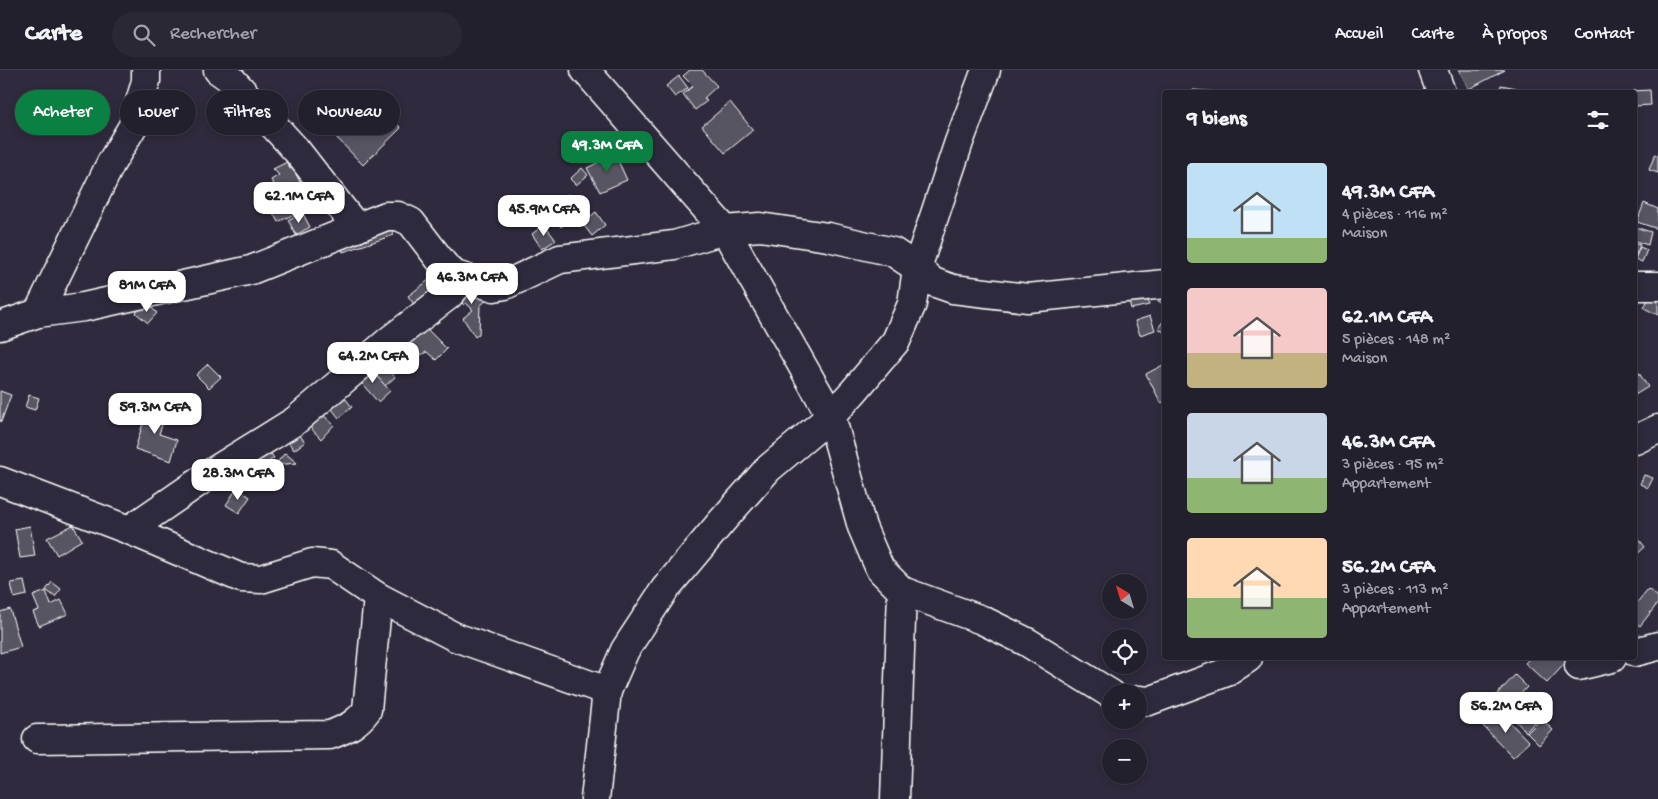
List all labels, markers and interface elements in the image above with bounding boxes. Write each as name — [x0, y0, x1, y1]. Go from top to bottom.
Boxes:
search box — [112, 12, 462, 57]
text: Carte — [25, 20, 82, 49]
icon: search — [130, 21, 158, 49]
text: Rechercher — [170, 23, 256, 46]
text: Accueil — [1335, 24, 1383, 45]
text: Carte — [1411, 24, 1454, 45]
text: À propos — [1482, 24, 1547, 45]
text: Contact — [1575, 24, 1633, 45]
chip: Acheter — [15, 90, 110, 135]
chip: Louer — [120, 90, 196, 135]
chip: Filtres — [206, 90, 288, 135]
chip: Nouveau — [298, 90, 400, 135]
icon: filters — [1584, 106, 1612, 134]
text: 9 biens — [1187, 108, 1247, 133]
pin: 49.3M CFA — [550, 131, 664, 173]
text: 49.3M CFA — [572, 137, 642, 156]
text: 49.3M CFA — [1342, 181, 1434, 206]
pin: 62.1M CFA — [242, 182, 356, 224]
icon: home — [1227, 183, 1287, 243]
text: 62.1M CFA — [265, 188, 333, 207]
pin: 45.9M CFA — [487, 194, 601, 237]
text: 45.9M CFA — [509, 201, 579, 220]
text: 4 pièces · 116 m² — [1342, 206, 1448, 225]
text: Maison — [1342, 225, 1387, 244]
pin: 46.3M CFA — [415, 262, 529, 305]
text: 46.3M CFA — [437, 269, 507, 288]
pin: 81M CFA — [101, 270, 193, 313]
text: 81M CFA — [119, 277, 175, 296]
text: 62.1M CFA — [1342, 306, 1432, 331]
icon: home — [1227, 308, 1287, 368]
text: 5 pièces · 148 m² — [1342, 331, 1450, 350]
pin: 64.2M CFA — [316, 342, 430, 384]
text: 64.2M CFA — [338, 348, 408, 367]
text: Maison — [1342, 350, 1387, 369]
pin: 59.3M CFA — [98, 392, 212, 435]
text: 59.3M CFA — [120, 399, 190, 418]
text: 46.3M CFA — [1342, 431, 1434, 456]
icon: home — [1227, 433, 1287, 493]
text: 3 pièces · 95 m² — [1342, 456, 1444, 475]
pin: 28.3M CFA — [181, 458, 295, 501]
text: 28.3M CFA — [202, 465, 274, 484]
text: Appartement — [1342, 475, 1430, 494]
text: 56.2M CFA — [1342, 556, 1435, 581]
icon: home — [1227, 558, 1287, 618]
north arrow — [1102, 574, 1148, 619]
map controls — [1102, 574, 1147, 784]
text: 3 pièces · 113 m² — [1342, 581, 1449, 600]
text: Appartement — [1342, 600, 1430, 619]
button: locate — [1102, 629, 1147, 674]
button: + — [1102, 684, 1147, 729]
pin: 56.2M CFA — [1449, 692, 1563, 734]
text: 56.2M CFA — [1471, 698, 1541, 717]
button: − — [1102, 739, 1147, 784]

